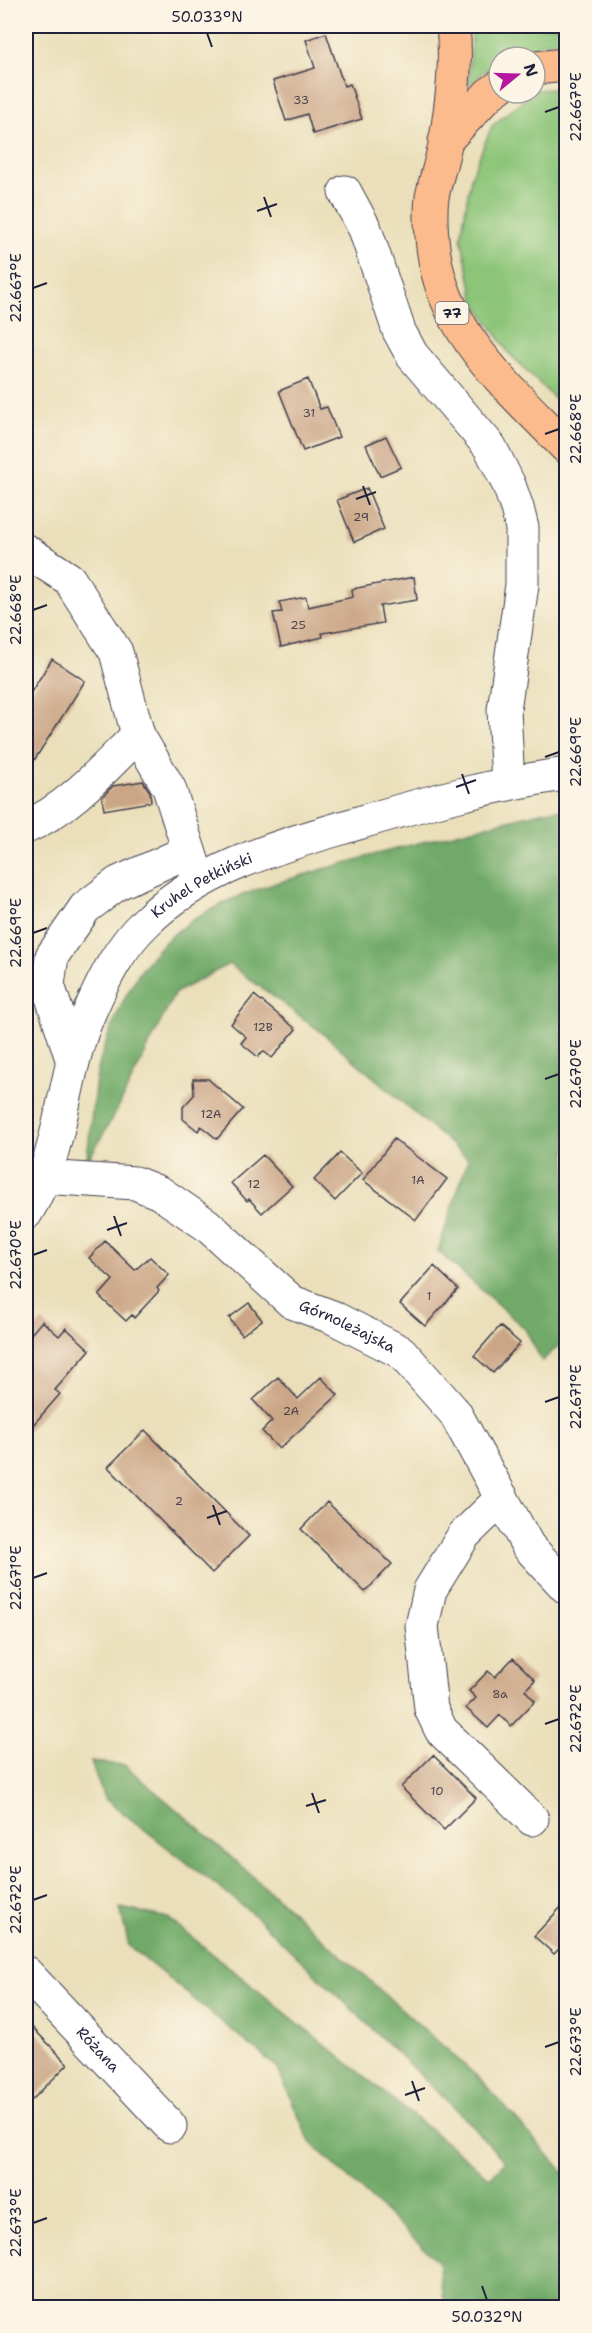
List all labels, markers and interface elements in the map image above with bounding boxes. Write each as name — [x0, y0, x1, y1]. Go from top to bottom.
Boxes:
text: 50.033°N — [171, 7, 243, 27]
north arrow — [487, 45, 547, 105]
text: N — [519, 61, 543, 80]
text: 22.667°E — [566, 72, 586, 142]
house number: 33 — [293, 92, 309, 108]
text: 22.667°E — [6, 253, 26, 323]
road number: 77 — [436, 302, 468, 324]
text: 22.668°E — [566, 393, 586, 465]
house number: 31 — [303, 405, 315, 421]
house number: 29 — [353, 509, 369, 525]
text: 22.668°E — [6, 574, 26, 646]
house number: 25 — [290, 617, 306, 633]
text: 22.669°E — [566, 717, 586, 787]
street label: Kruhel Pełkiński — [147, 848, 255, 923]
text: 22.669°E — [6, 898, 26, 968]
house number: 12B — [253, 1019, 273, 1035]
text: 22.670°E — [566, 1039, 586, 1109]
house number: 12A — [200, 1106, 222, 1122]
house number: 1A — [411, 1172, 425, 1188]
house number: 12 — [248, 1176, 260, 1192]
text: 22.670°E — [6, 1220, 26, 1290]
house number: 1 — [426, 1288, 432, 1304]
street label: Górnoleżajska — [296, 1296, 399, 1358]
text: 22.671°E — [566, 1364, 586, 1430]
house number: 2A — [283, 1403, 300, 1419]
house number: 2 — [175, 1493, 183, 1509]
text: 22.671°E — [6, 1545, 26, 1611]
text: 22.672°E — [566, 1684, 586, 1754]
house number: 8a — [492, 1686, 508, 1702]
house number: 10 — [430, 1783, 444, 1799]
text: 22.672°E — [6, 1865, 26, 1935]
text: 22.673°E — [566, 2007, 586, 2077]
street label: Różana — [72, 2023, 125, 2077]
text: 22.673°E — [6, 2188, 26, 2258]
text: 50.032°N — [451, 2307, 523, 2327]

